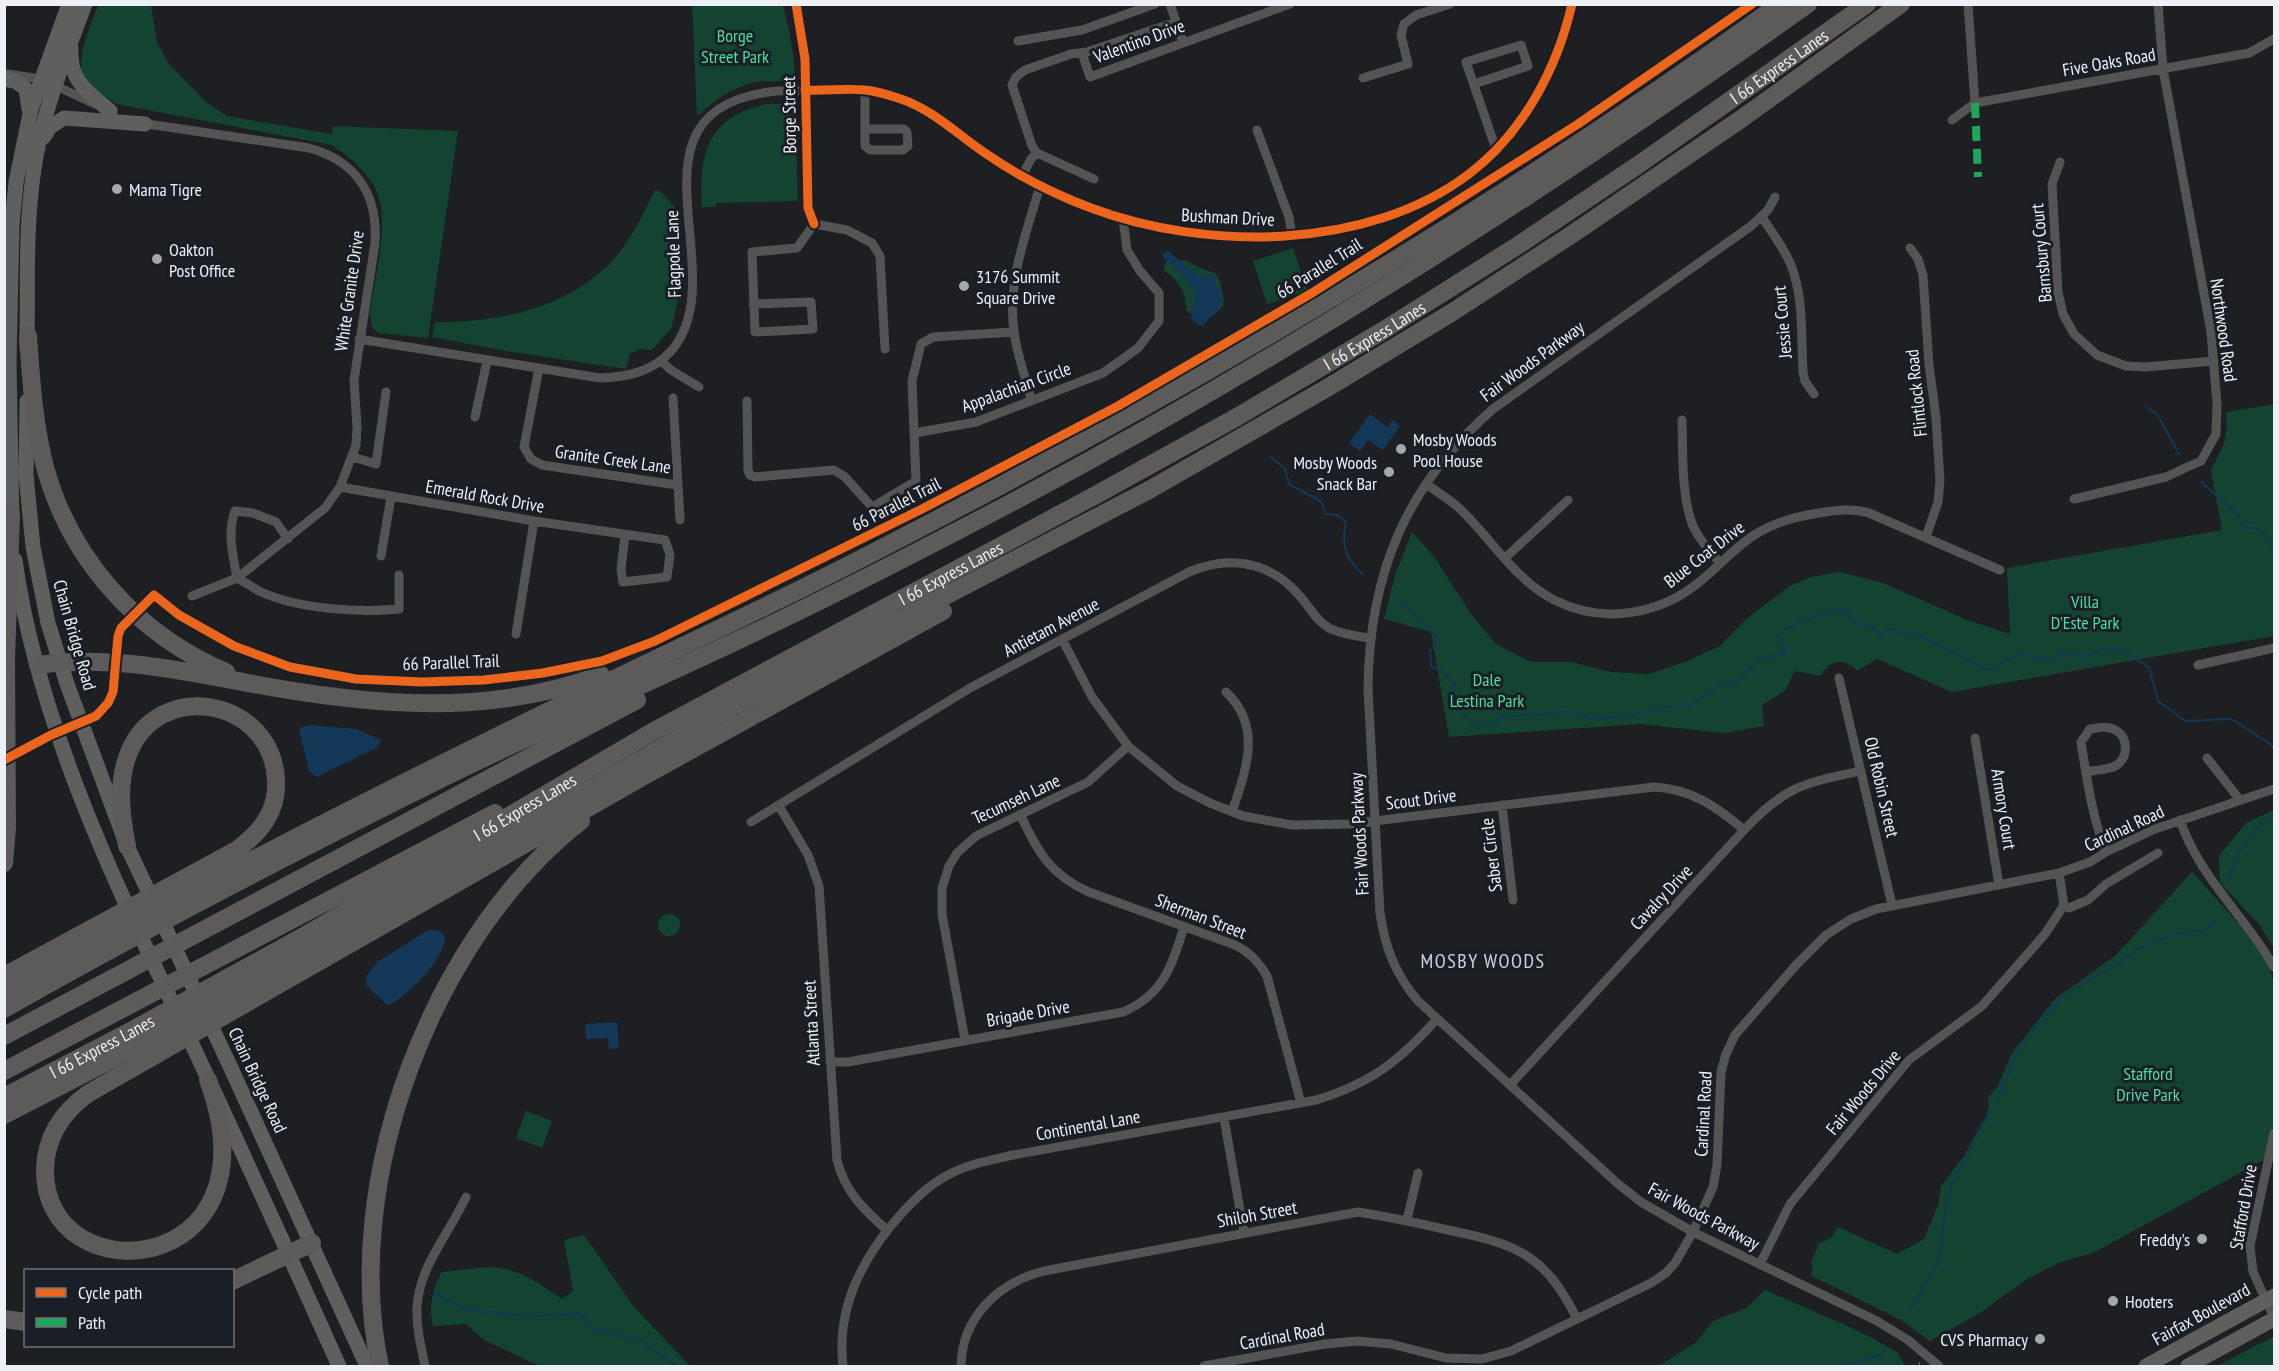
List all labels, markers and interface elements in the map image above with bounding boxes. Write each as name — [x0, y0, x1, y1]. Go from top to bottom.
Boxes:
street label: Valentino Drive — [1089, 14, 1188, 68]
park label: Borge Street Park — [701, 24, 769, 68]
street label: I 66 Express Lanes — [1725, 24, 1832, 109]
street label: Five Oaks Road — [2061, 42, 2157, 82]
street label: Borge Street — [777, 76, 801, 154]
place label: Mama Tigre — [129, 178, 202, 201]
marker: Mama Tigre — [110, 182, 124, 196]
street label: Bushman Drive — [1181, 203, 1275, 231]
street label: Barnsbury Court — [2025, 203, 2057, 303]
street label: Flagpole Lane — [660, 210, 686, 298]
street label: White Granite Drive — [329, 229, 369, 353]
street label: 66 Parallel Trail — [1272, 232, 1367, 303]
place label: Oakton Post Office — [169, 238, 235, 282]
marker: Oakton Post Office — [150, 252, 164, 266]
place label: 3176 Summit Square Drive — [976, 265, 1060, 309]
street label: Northwood Road — [2205, 277, 2243, 383]
marker: 3176 Summit Square Drive — [957, 279, 971, 293]
street label: Jessie Court — [1767, 285, 1797, 360]
street label: I 66 Express Lanes — [1319, 295, 1429, 375]
street label: Fair Woods Parkway — [1475, 315, 1589, 406]
street label: Flintlock Road — [1900, 348, 1932, 438]
street label: Appalachian Circle — [958, 357, 1074, 417]
place label: Mosby Woods Pool House — [1413, 428, 1497, 472]
street label: Granite Creek Lane — [554, 439, 672, 479]
marker: Mosby Woods Pool House — [1394, 442, 1408, 456]
place label: Mosby Woods Snack Bar — [1293, 451, 1377, 495]
marker: Mosby Woods Snack Bar — [1382, 465, 1396, 479]
street label: 66 Parallel Trail — [848, 471, 945, 536]
street label: Emerald Rock Drive — [424, 474, 546, 518]
street label: Blue Coat Drive — [1659, 515, 1749, 593]
street label: I 66 Express Lanes — [894, 535, 1007, 610]
street label: Chain Bridge Road — [48, 577, 102, 693]
park label: Villa D'Este Park — [2051, 590, 2119, 634]
street label: Antietam Avenue — [999, 592, 1103, 662]
street label: 66 Parallel Trail — [402, 649, 501, 675]
park label: Dale Lestina Park — [1450, 668, 1524, 712]
street label: Old Robin Street — [1859, 735, 1905, 839]
street label: Armory Court — [1986, 767, 2022, 851]
street label: I 66 Express Lanes — [469, 768, 580, 846]
street label: Tecumseh Lane — [968, 769, 1064, 829]
street label: Fair Woods Parkway — [1344, 772, 1374, 896]
street label: Scout Drive — [1384, 783, 1458, 815]
street label: Cardinal Road — [2080, 799, 2168, 857]
street label: Saber Circle — [1475, 817, 1507, 893]
street label: Cavalry Drive — [1625, 859, 1697, 935]
street label: Sherman Street — [1152, 888, 1250, 944]
district label: MOSBY WOODS — [1421, 948, 1545, 974]
street label: Atlanta Street — [797, 980, 825, 1066]
street label: Brigade Drive — [985, 994, 1071, 1032]
street label: I 66 Express Lanes — [45, 1009, 158, 1083]
street label: Chain Bridge Road — [224, 1024, 292, 1136]
street label: Fair Woods Drive — [1821, 1045, 1905, 1139]
park label: Stafford Drive Park — [2116, 1062, 2180, 1106]
street label: Cardinal Road — [1689, 1071, 1717, 1157]
street label: Continental Lane — [1034, 1105, 1142, 1145]
street label: Stafford Drive — [2224, 1163, 2262, 1251]
street label: Fair Woods Parkway — [1644, 1177, 1764, 1255]
street label: Shiloh Street — [1215, 1196, 1299, 1232]
place label: Freddy's — [2139, 1228, 2190, 1251]
marker: Freddy's — [2195, 1232, 2209, 1246]
legend — [24, 1269, 234, 1347]
street label: Fairfax Boulevard — [2148, 1278, 2254, 1350]
text: Cycle path — [78, 1281, 142, 1304]
place label: Hooters — [2125, 1290, 2173, 1313]
marker: Hooters — [2106, 1294, 2120, 1308]
text: Path — [78, 1311, 106, 1334]
street label: Cardinal Road — [1238, 1317, 1326, 1355]
place label: CVS Pharmacy — [1940, 1328, 2028, 1351]
marker: CVS Pharmacy — [2033, 1332, 2047, 1346]

